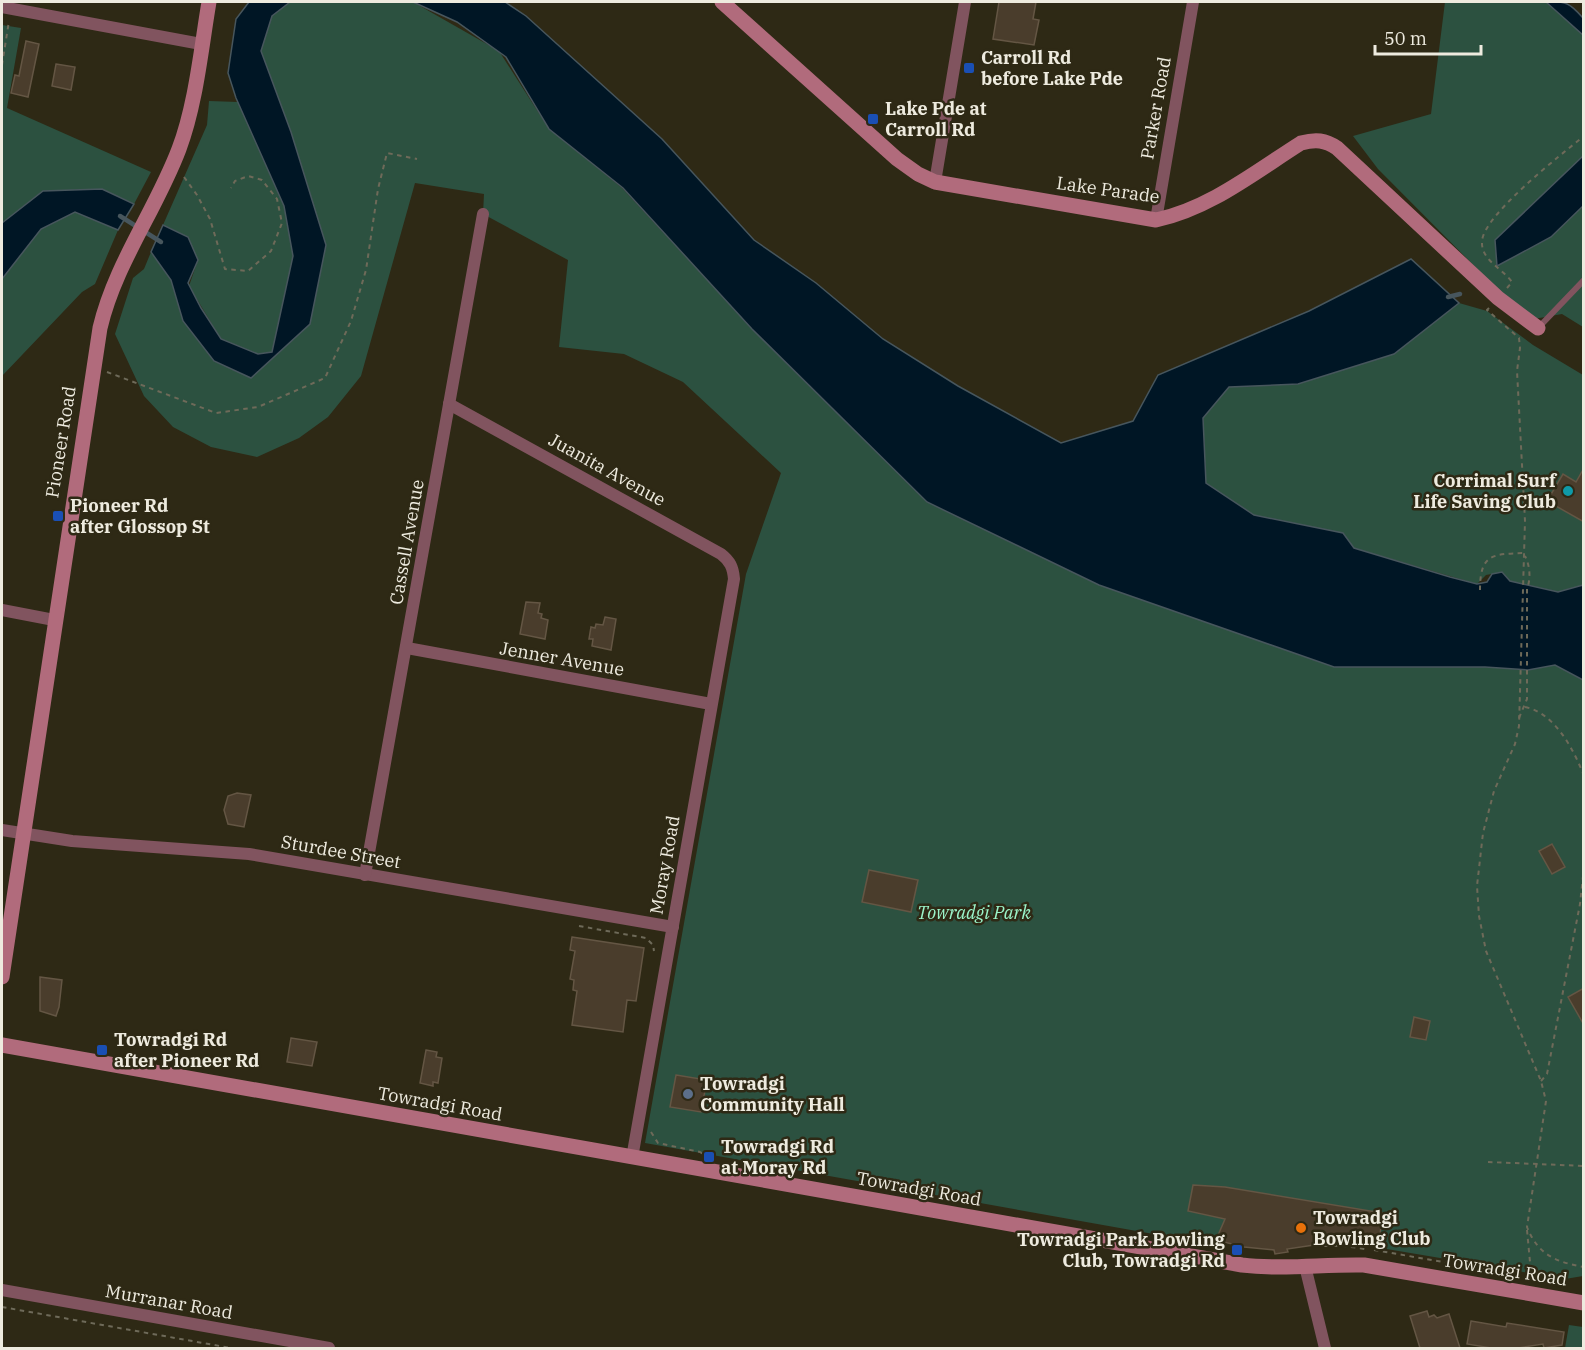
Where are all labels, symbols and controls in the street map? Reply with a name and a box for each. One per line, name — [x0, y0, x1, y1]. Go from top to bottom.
scale bar — [1375, 18, 1482, 56]
text: 50 m — [1384, 27, 1427, 50]
place label: Carroll Rd before Lake Pde — [981, 46, 1123, 90]
street label: Parker Road — [1135, 55, 1176, 161]
marker: Carroll Rd before Lake Pde — [962, 61, 976, 75]
place label: Lake Pde at Carroll Rd — [885, 97, 987, 141]
marker: Lake Pde at Carroll Rd — [866, 112, 880, 126]
street label: Lake Parade — [1055, 171, 1161, 208]
street label: Pioneer Road — [40, 384, 81, 500]
street label: Juanita Avenue — [545, 428, 670, 511]
place label: Corrimal Surf Life Saving Club — [1413, 469, 1558, 513]
street label: Cassell Avenue — [384, 478, 429, 606]
marker: Corrimal Surf Life Saving Club — [1561, 484, 1575, 498]
place label: Pioneer Rd after Glossop St — [70, 494, 210, 538]
marker: Pioneer Rd after Glossop St — [51, 509, 65, 523]
street label: Jenner Avenue — [498, 636, 626, 681]
street label: Moray Road — [644, 814, 685, 916]
street label: Sturdee Street — [279, 830, 403, 873]
park label: Towradgi Park — [917, 901, 1031, 924]
place label: Towradgi Rd after Pioneer Rd — [114, 1028, 259, 1072]
marker: Towradgi Rd after Pioneer Rd — [95, 1043, 109, 1057]
place label: Towradgi Community Hall — [700, 1072, 845, 1116]
street label: Towradgi Road — [376, 1081, 504, 1126]
marker: Towradgi Community Hall — [681, 1087, 695, 1101]
place label: Towradgi Rd at Moray Rd — [721, 1135, 834, 1179]
marker: Towradgi Rd at Moray Rd — [702, 1150, 716, 1164]
street label: Towradgi Road — [855, 1166, 983, 1211]
place label: Towradgi Bowling Club — [1313, 1206, 1431, 1250]
marker: Towradgi Bowling Club — [1294, 1221, 1308, 1235]
place label: Towradgi Park Bowling Club, Towradgi Rd — [1017, 1228, 1226, 1272]
marker: Towradgi Park Bowling Club, Towradgi Rd — [1230, 1243, 1244, 1257]
street label: Towradgi Road — [1441, 1248, 1569, 1291]
street label: Murranar Road — [104, 1279, 235, 1324]

